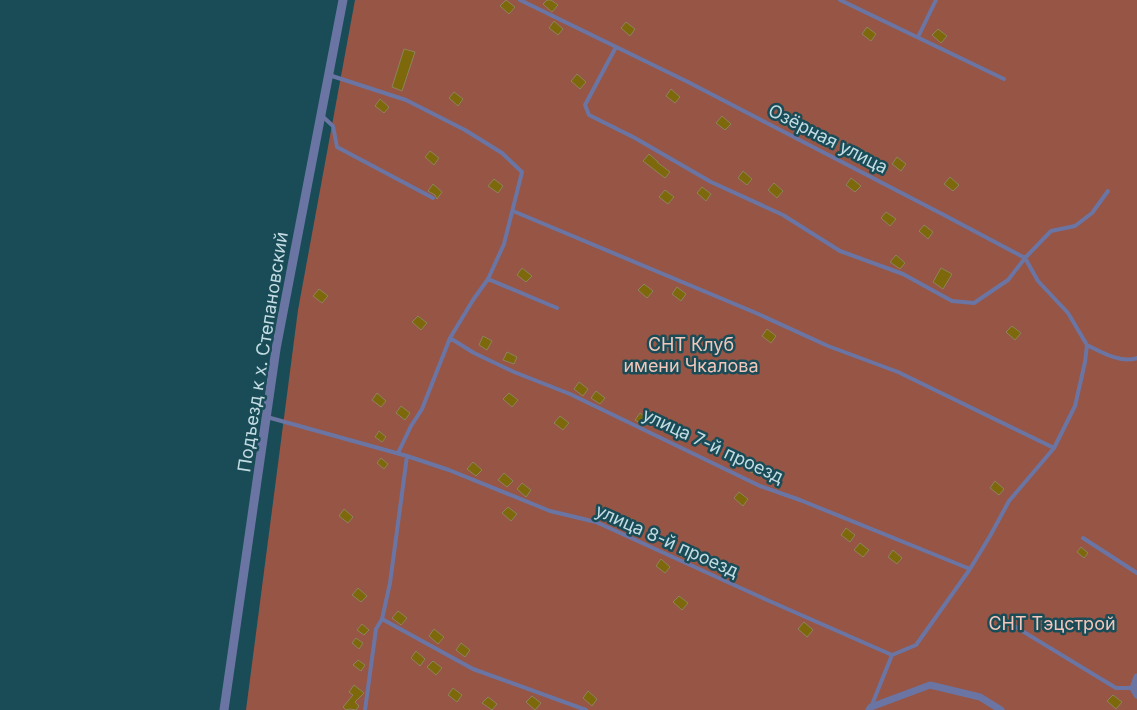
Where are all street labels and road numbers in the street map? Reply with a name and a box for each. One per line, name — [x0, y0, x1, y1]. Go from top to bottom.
street label: Озёрная улица — [765, 99, 891, 178]
street label: Подъезд к х. Степановский — [233, 230, 292, 474]
street label: улица 7-й проезд — [639, 404, 787, 487]
street label: улица 8-й проезд — [592, 500, 742, 582]

